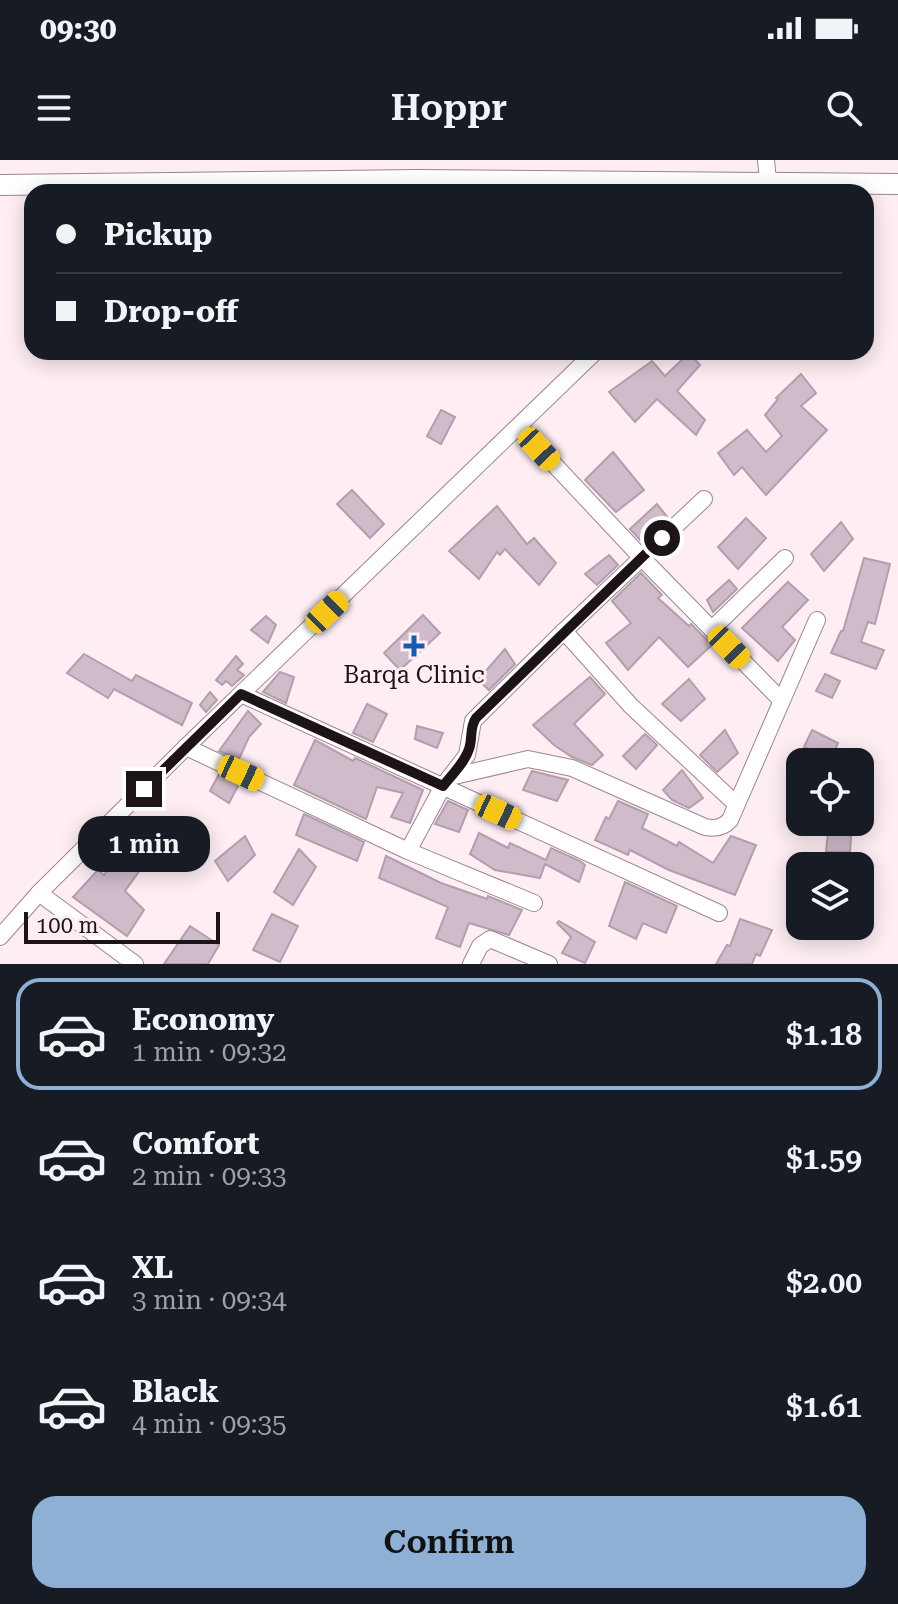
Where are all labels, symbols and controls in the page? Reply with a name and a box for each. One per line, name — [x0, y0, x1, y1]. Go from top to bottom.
text: 09:30 — [40, 11, 117, 46]
icon: menu — [32, 86, 76, 130]
icon: search — [822, 86, 866, 130]
text: Hoppr — [391, 87, 507, 129]
text: Pickup — [104, 217, 212, 252]
text: Drop-off — [104, 294, 238, 329]
car — [514, 423, 564, 475]
route start — [644, 520, 680, 556]
car — [301, 587, 353, 637]
car — [704, 621, 754, 673]
marker: Barqa Clinic — [403, 635, 425, 657]
place label: Barqa Clinic — [343, 661, 485, 689]
map controls — [786, 748, 874, 940]
button: locate — [786, 748, 874, 836]
car — [214, 752, 268, 794]
route end — [126, 771, 162, 807]
car — [471, 791, 525, 833]
callout: 1 min — [78, 817, 210, 873]
text: 1 min — [108, 829, 180, 859]
button: layers — [786, 852, 874, 940]
scale bar — [24, 908, 220, 944]
text: 100 m — [36, 913, 99, 938]
icon: car — [36, 998, 108, 1070]
text: Economy — [132, 1002, 274, 1037]
text: $1.18 — [786, 1017, 862, 1052]
text: 1 min · 09:32 — [132, 1037, 287, 1067]
icon: car — [36, 1122, 108, 1194]
text: Comfort — [132, 1126, 259, 1161]
text: $1.59 — [786, 1141, 862, 1176]
text: 2 min · 09:33 — [132, 1161, 287, 1191]
icon: car — [36, 1246, 108, 1318]
text: XL — [132, 1250, 173, 1285]
text: $2.00 — [786, 1265, 862, 1300]
text: 3 min · 09:34 — [132, 1285, 287, 1315]
icon: car — [36, 1370, 108, 1442]
text: Black — [132, 1374, 219, 1409]
text: $1.61 — [786, 1389, 862, 1424]
text: 4 min · 09:35 — [132, 1409, 287, 1439]
button: Confirm — [32, 1496, 866, 1588]

